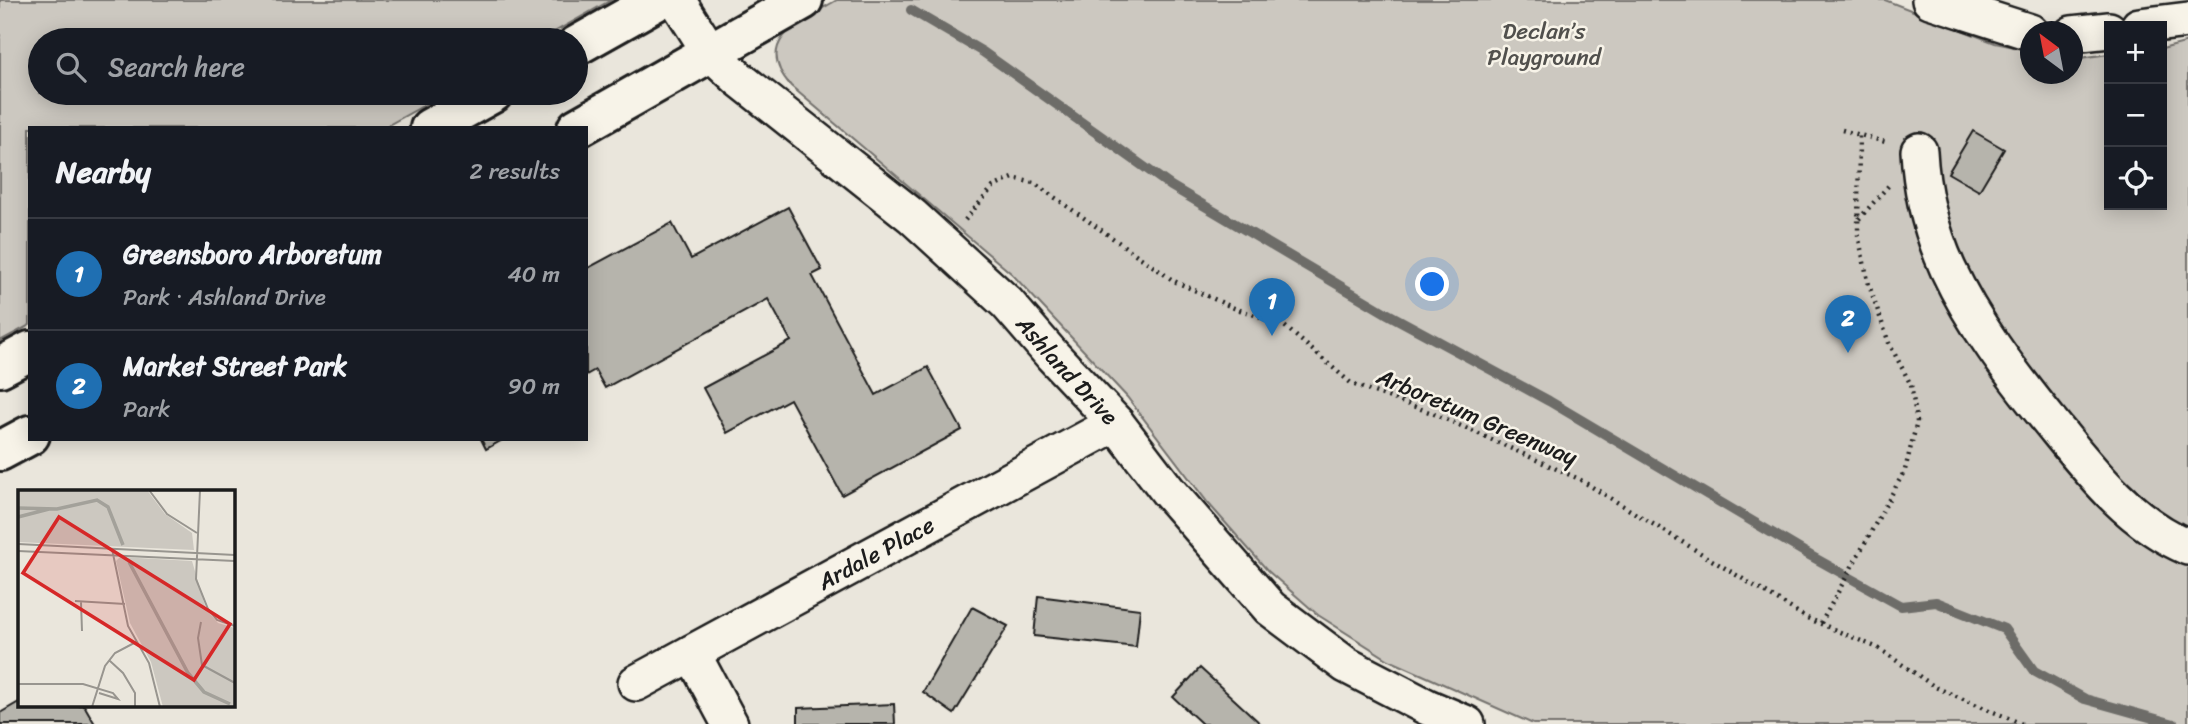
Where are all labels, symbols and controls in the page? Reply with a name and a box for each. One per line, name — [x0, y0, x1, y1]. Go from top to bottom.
park label: Declan’s Playground — [1487, 11, 1603, 78]
north arrow — [2020, 21, 2083, 84]
map controls — [2104, 21, 2167, 210]
button: + — [2104, 21, 2167, 84]
search box — [28, 28, 588, 105]
text: Search here — [108, 44, 245, 90]
icon: search — [52, 48, 90, 86]
button: − — [2104, 84, 2167, 147]
text: Nearby — [56, 145, 151, 199]
button: locate — [2104, 147, 2167, 210]
text: 2 results — [469, 151, 560, 192]
text: Greensboro Arboretum — [123, 231, 382, 277]
text: 1 — [74, 254, 84, 295]
text: 40 m — [507, 254, 560, 295]
your location — [1415, 267, 1449, 301]
text: Park · Ashland Drive — [123, 277, 326, 318]
pin: 1 — [1249, 278, 1295, 336]
pin: 2 — [1825, 295, 1871, 353]
street label: Ashland Drive — [1005, 305, 1129, 435]
text: Market Street Park — [123, 343, 347, 389]
street label: Arboretum Greenway — [1369, 356, 1584, 478]
text: 2 — [72, 366, 86, 407]
text: 90 m — [508, 366, 560, 407]
text: Park — [123, 389, 170, 430]
inset map — [18, 490, 234, 706]
street label: Ardale Place — [809, 504, 942, 602]

